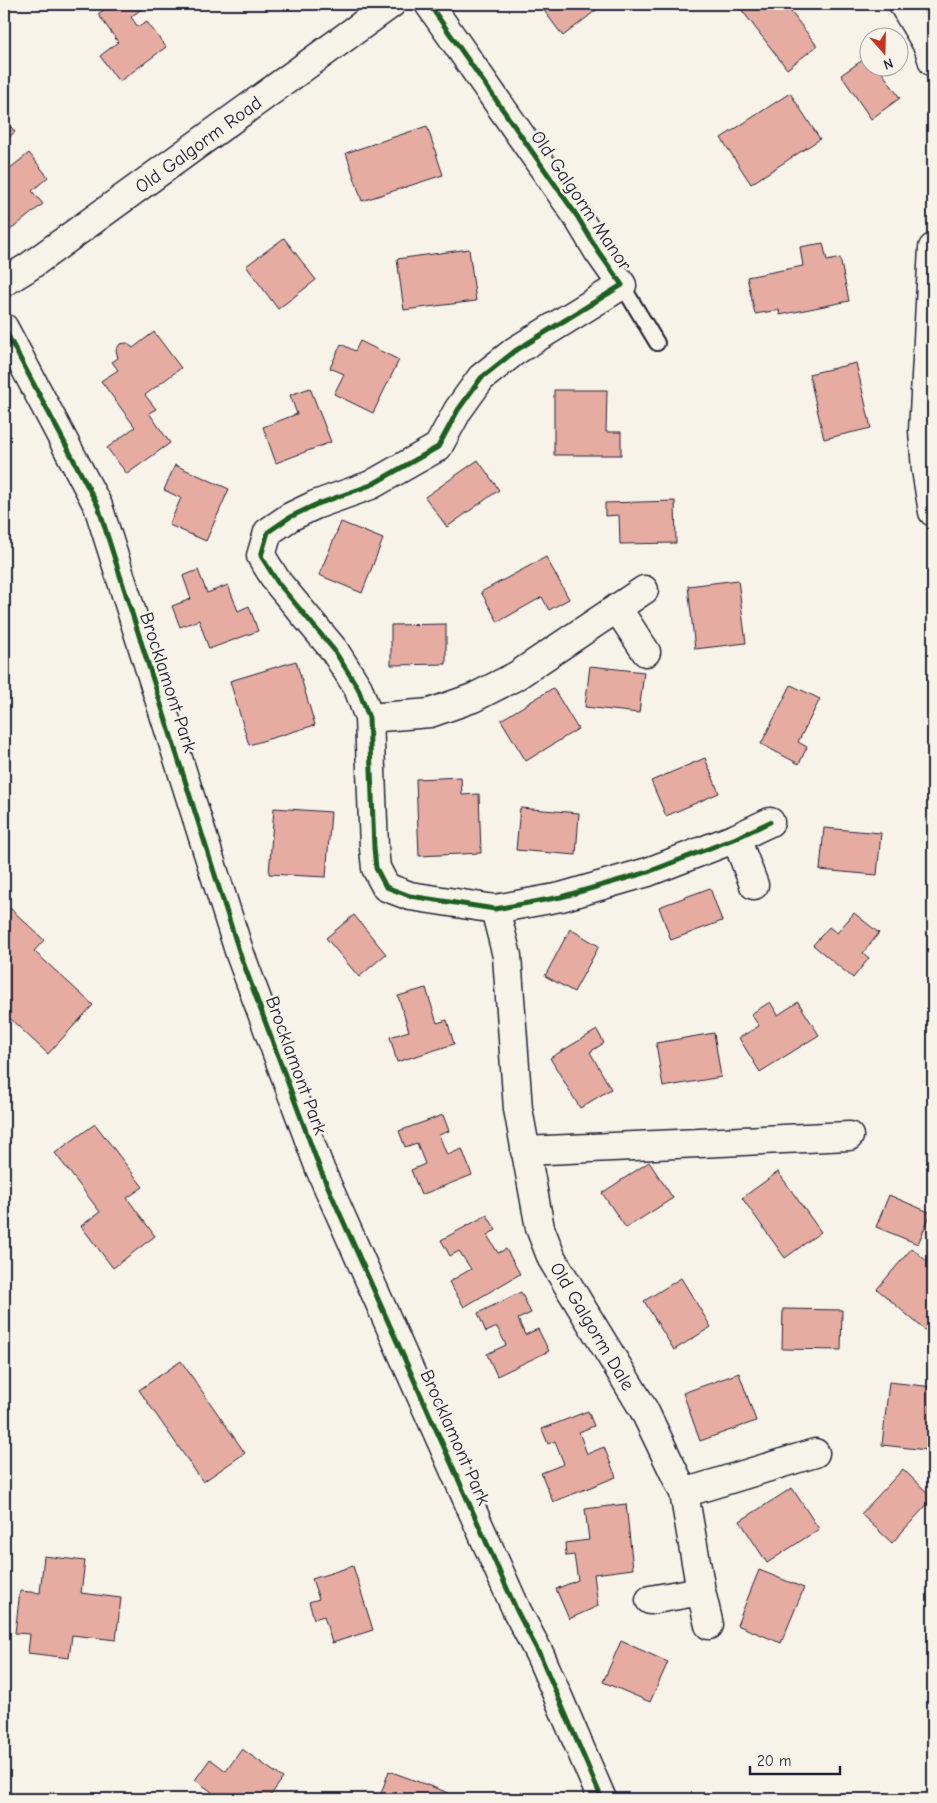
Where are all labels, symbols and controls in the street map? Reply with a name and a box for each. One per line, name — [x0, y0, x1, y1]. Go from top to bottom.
north arrow — [860, 28, 910, 78]
text: N — [881, 54, 895, 73]
street label: Old Galgorm Road — [131, 91, 266, 198]
street label: Old Galgorm Manor — [526, 126, 636, 275]
street label: Brocklamont Park — [135, 610, 201, 756]
street label: Brocklamont Park — [261, 993, 332, 1138]
street label: Old Galgorm Dale — [545, 1258, 639, 1395]
street label: Brocklamont Park — [415, 1366, 495, 1509]
scale bar — [750, 1743, 840, 1775]
text: 20 m — [757, 1752, 791, 1770]

